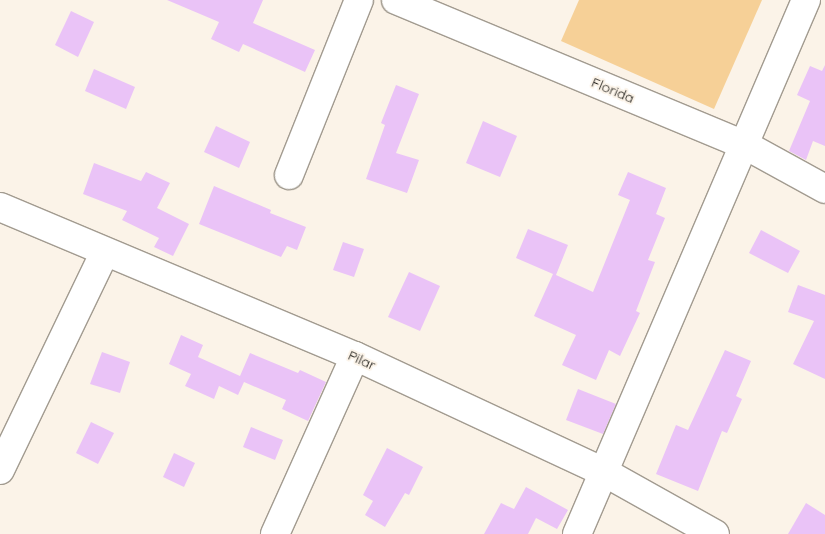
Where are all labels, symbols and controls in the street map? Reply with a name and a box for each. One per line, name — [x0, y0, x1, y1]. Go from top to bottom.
street label: Florida — [589, 74, 637, 106]
street label: Pilar — [346, 347, 378, 373]

